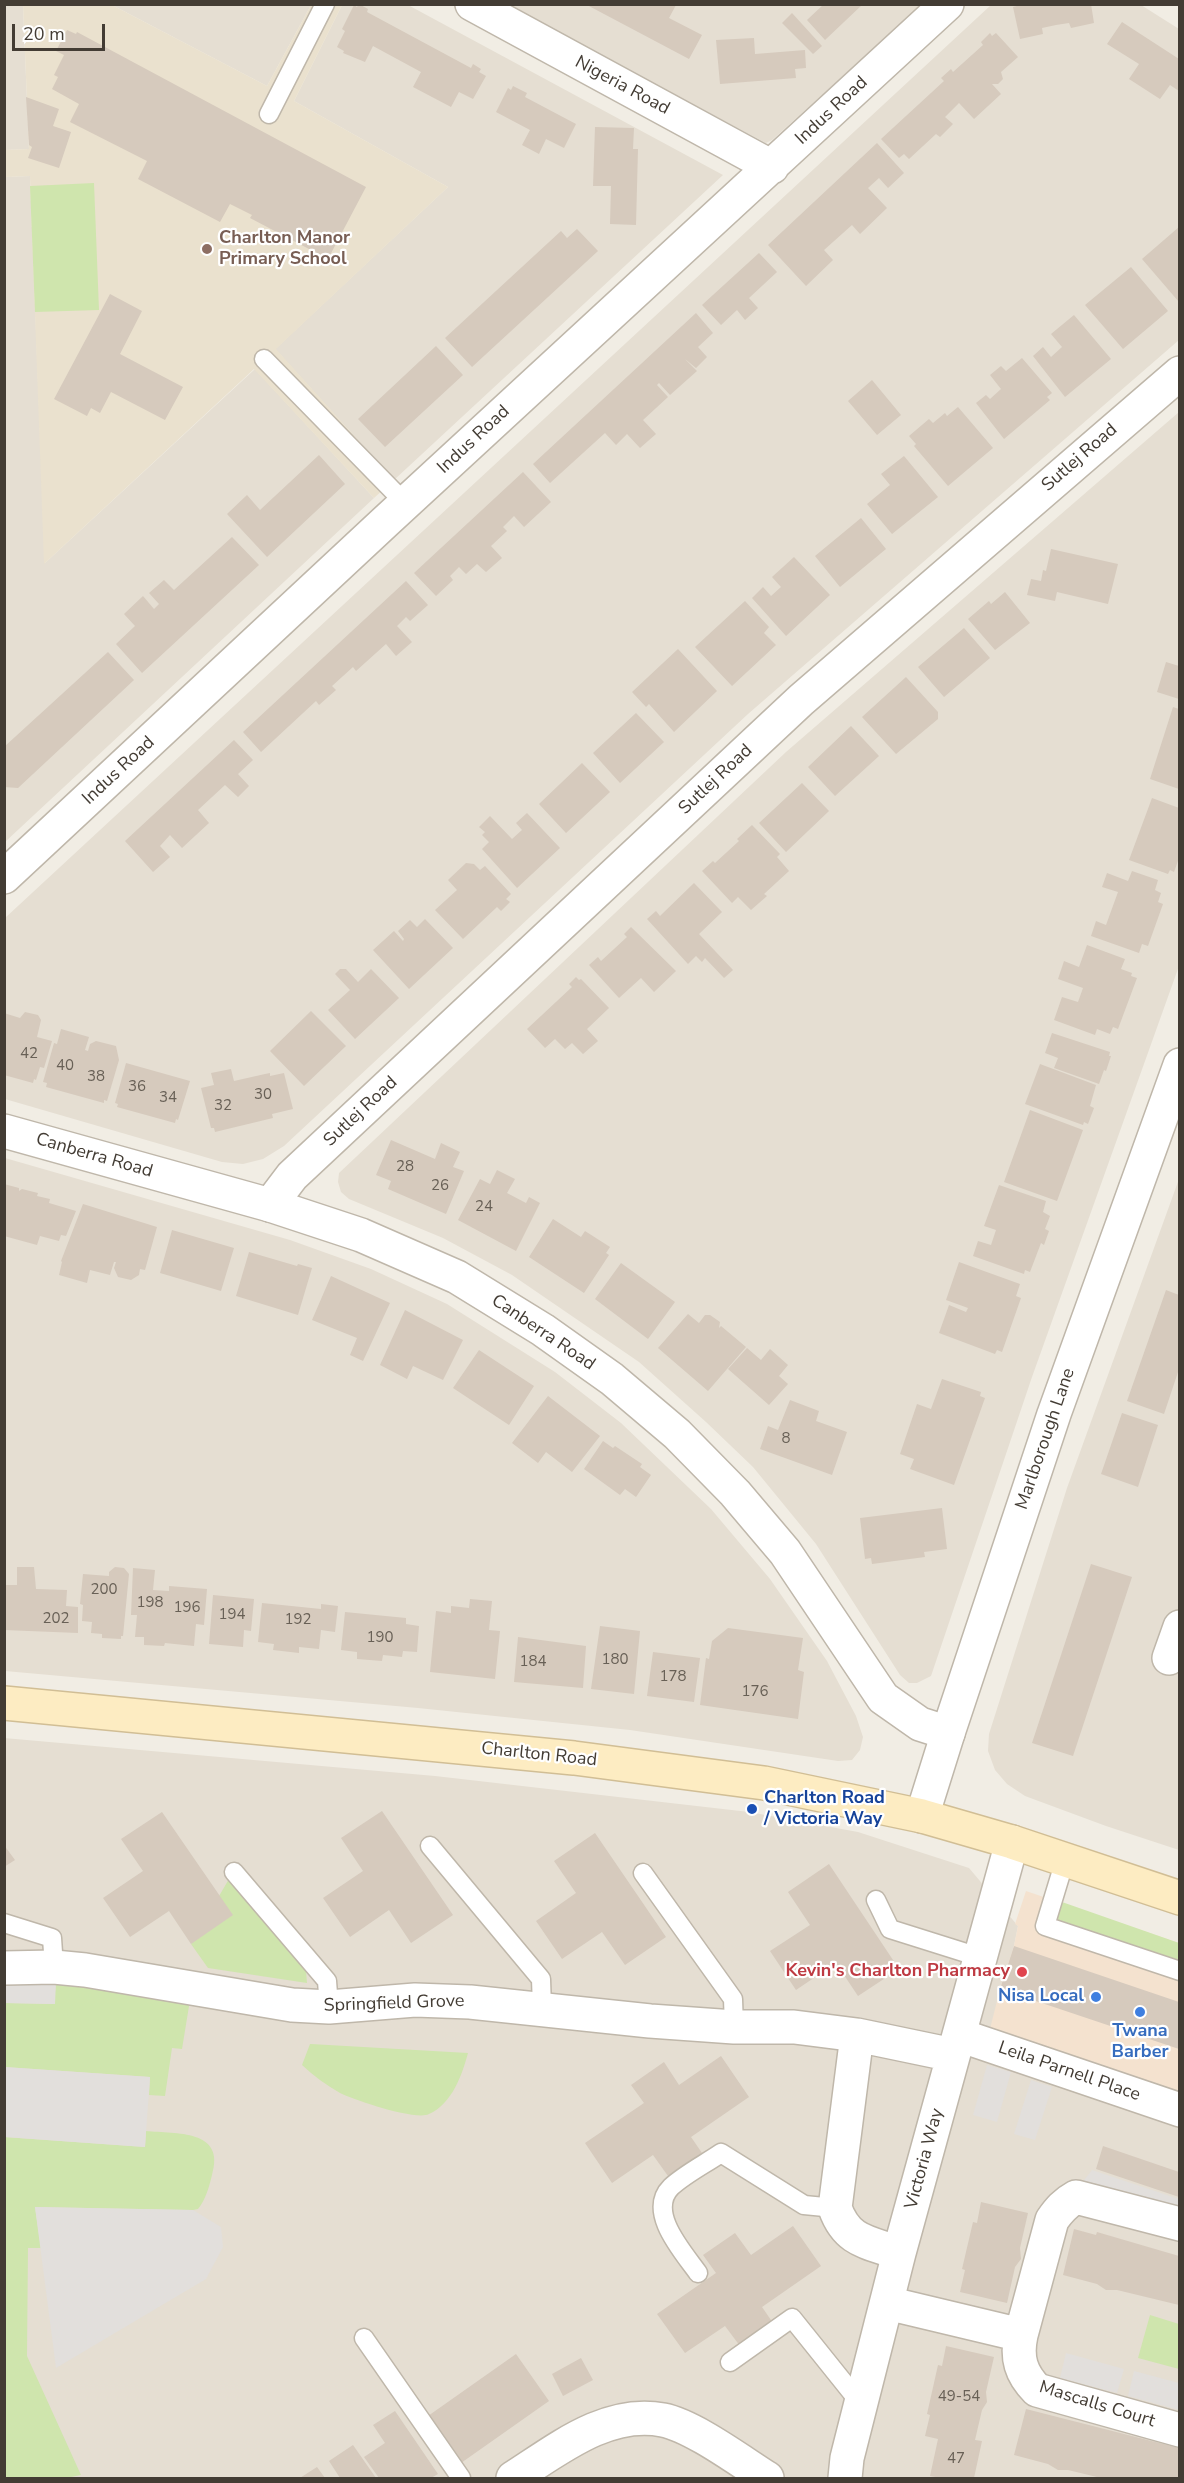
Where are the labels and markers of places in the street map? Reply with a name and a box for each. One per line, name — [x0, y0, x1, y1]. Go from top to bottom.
place label: Charlton Manor Primary School — [219, 228, 350, 270]
marker: Charlton Manor Primary School — [200, 242, 214, 256]
place label: Charlton Road / Victoria Way — [764, 1788, 885, 1830]
marker: Charlton Road / Victoria Way — [745, 1802, 759, 1816]
place label: Kevin's Charlton Pharmacy — [785, 1961, 1010, 1983]
marker: Kevin's Charlton Pharmacy — [1015, 1965, 1029, 1979]
place label: Nisa Local — [998, 1986, 1084, 2008]
marker: Nisa Local — [1089, 1990, 1103, 2004]
marker: Twana Barber — [1133, 2005, 1147, 2019]
place label: Twana Barber — [1112, 2021, 1168, 2064]

